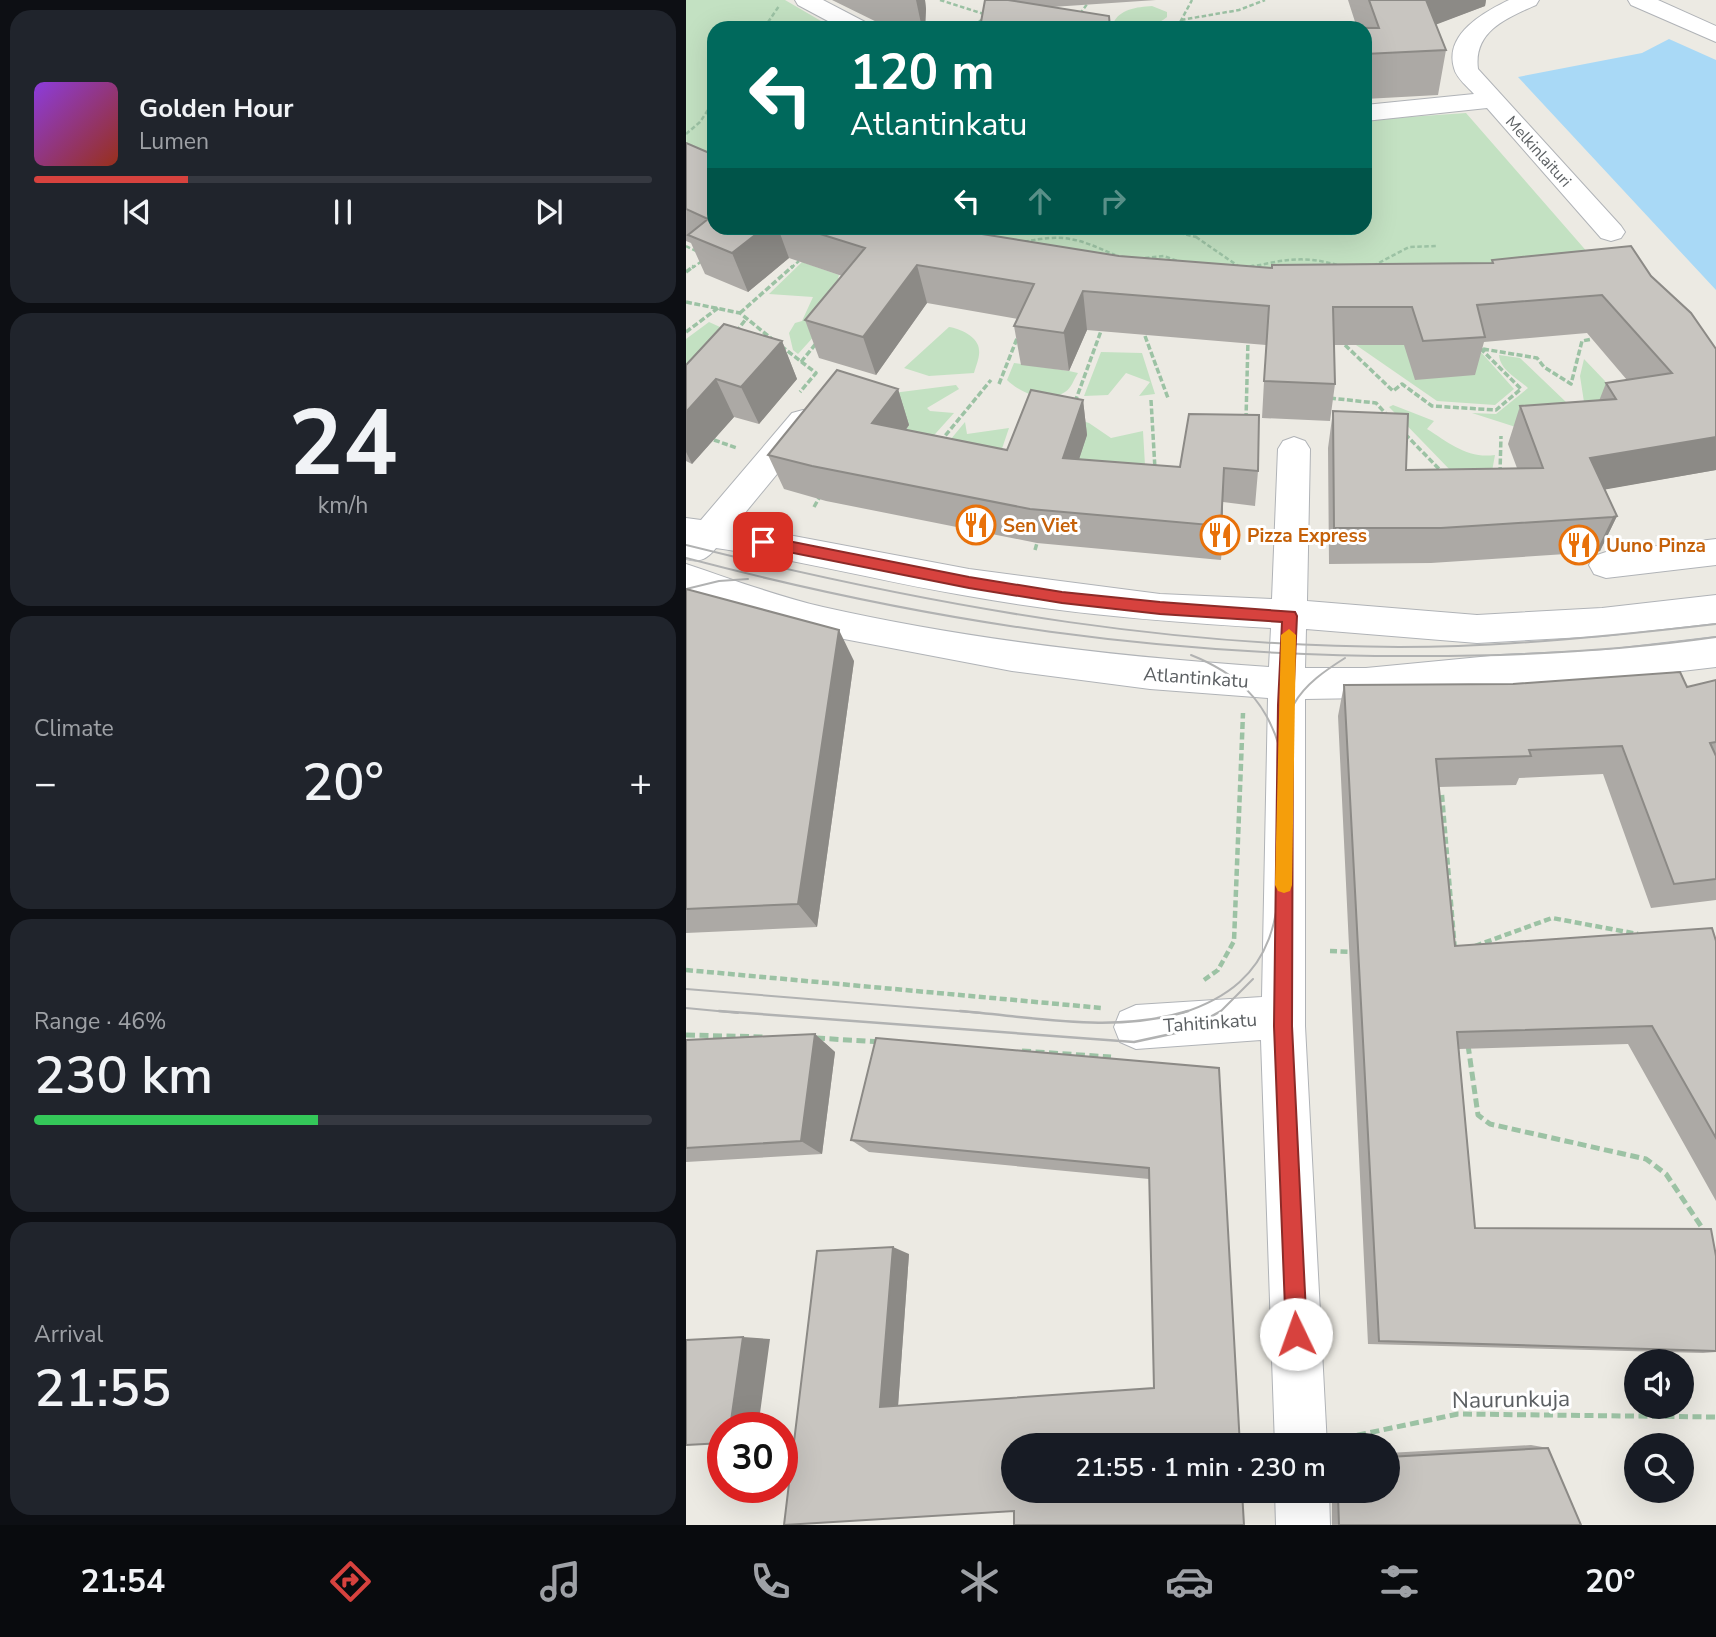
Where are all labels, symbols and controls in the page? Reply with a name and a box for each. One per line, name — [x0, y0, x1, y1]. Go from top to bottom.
text: 120 m — [850, 39, 994, 106]
icon: left — [735, 49, 826, 140]
text: Golden Hour — [139, 91, 294, 126]
text: Atlantinkatu — [850, 103, 1028, 146]
street label: Melkinlaituri — [1500, 111, 1576, 192]
text: Lumen — [139, 126, 209, 157]
icon: left — [948, 182, 986, 220]
icon: ahead — [1021, 182, 1059, 220]
icon: right — [1094, 182, 1132, 220]
icon: previous — [118, 193, 156, 231]
icon: pause — [324, 193, 362, 231]
icon: next — [530, 193, 568, 231]
text: 24 — [288, 382, 398, 506]
text: km/h — [318, 490, 368, 521]
restaurant icon: Sen Viet — [955, 504, 997, 546]
pin — [733, 512, 793, 572]
place label: Sen Viet — [1003, 513, 1078, 539]
restaurant icon: Pizza Express — [1199, 514, 1241, 556]
icon: arrive — [744, 523, 782, 561]
place label: Pizza Express — [1247, 523, 1367, 549]
restaurant icon: Uuno Pinza — [1558, 524, 1600, 566]
place label: Uuno Pinza — [1606, 533, 1706, 559]
street label: Atlantinkatu — [1142, 661, 1249, 695]
text: Climate — [34, 713, 114, 744]
text: 20° — [302, 747, 384, 818]
text: − — [34, 758, 57, 809]
text: + — [629, 758, 652, 809]
text: Range · 46% — [34, 1006, 166, 1037]
street label: Tahitinkatu — [1162, 1007, 1258, 1039]
text: 230 km — [34, 1040, 213, 1111]
position arrow — [1259, 1297, 1333, 1371]
text: Arrival — [34, 1319, 103, 1350]
map controls — [1624, 1349, 1694, 1503]
button: sound — [1624, 1349, 1694, 1419]
text: 21:55 — [34, 1353, 171, 1424]
street label: Naurunkuja — [1452, 1383, 1570, 1416]
speed limit sign: 30 — [707, 1412, 798, 1503]
button: search — [1624, 1433, 1694, 1503]
text: 21:55 · 1 min · 230 m — [1075, 1450, 1326, 1485]
icon: directions — [326, 1557, 375, 1606]
icon: music — [536, 1557, 585, 1606]
icon: phone — [746, 1557, 795, 1606]
icon: climate — [955, 1557, 1004, 1606]
icon: car — [1165, 1557, 1214, 1606]
icon: filters — [1375, 1557, 1424, 1606]
text: 21:54 — [80, 1560, 165, 1603]
text: 20° — [1585, 1560, 1635, 1603]

